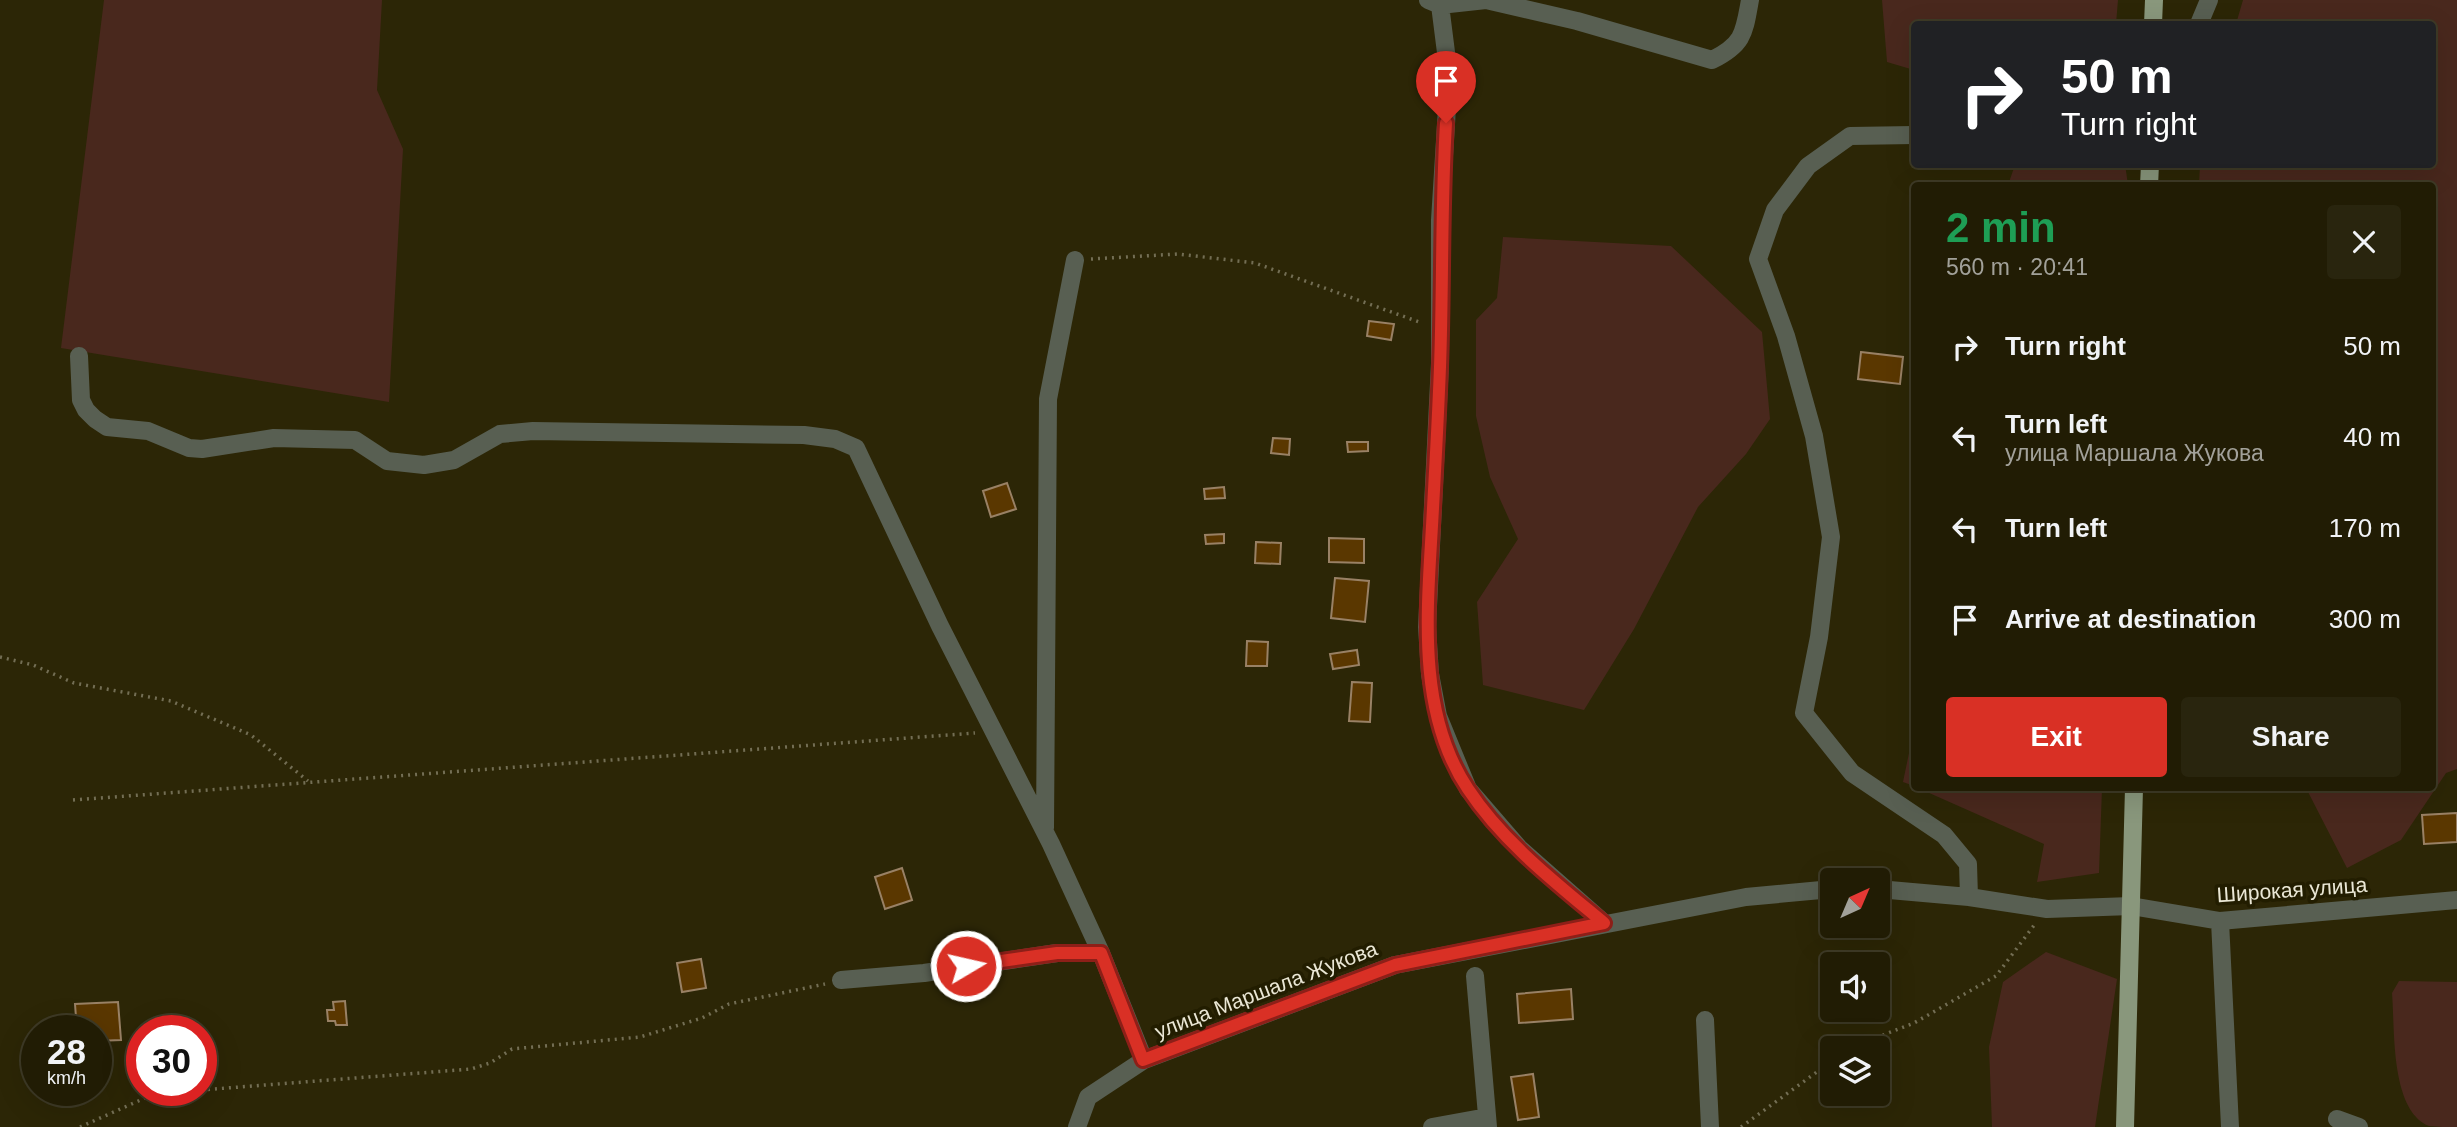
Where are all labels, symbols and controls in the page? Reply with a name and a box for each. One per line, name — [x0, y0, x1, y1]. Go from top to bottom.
icon: right — [1946, 49, 2037, 140]
text: 50 m — [2061, 49, 2173, 103]
pin — [1416, 51, 1476, 123]
icon: arrive — [1427, 62, 1465, 100]
text: Turn right — [2061, 106, 2197, 142]
text: 2 min — [1946, 204, 2056, 251]
button: close — [2327, 205, 2401, 279]
text: 560 m · 20:41 — [1946, 254, 2088, 280]
icon: right — [1946, 328, 1984, 366]
text: Turn right — [2005, 331, 2126, 361]
text: 50 m — [2343, 331, 2401, 361]
text: Turn left — [2005, 409, 2107, 439]
icon: left — [1946, 419, 1984, 457]
text: 40 m — [2343, 422, 2401, 452]
text: улица Маршала Жукова — [2005, 440, 2264, 466]
icon: left — [1946, 510, 1984, 548]
text: Turn left — [2005, 513, 2107, 543]
text: 170 m — [2329, 513, 2401, 543]
icon: arrive — [1946, 601, 1984, 639]
text: Arrive at destination — [2005, 604, 2256, 634]
text: 300 m — [2329, 604, 2401, 634]
button: Exit — [1946, 697, 2167, 777]
button: Share — [2181, 697, 2401, 777]
north arrow — [1820, 868, 1890, 938]
map controls — [1820, 868, 1890, 1106]
street label: Широкая улица — [2216, 873, 2368, 906]
position arrow — [929, 929, 1003, 1003]
street label: улица Маршала Жукова — [1151, 936, 1381, 1043]
button: sound — [1820, 952, 1890, 1022]
speed limit sign: 30 — [126, 1015, 217, 1106]
text: 28 — [47, 1032, 86, 1071]
button: layers — [1820, 1036, 1890, 1106]
text: km/h — [47, 1068, 86, 1088]

